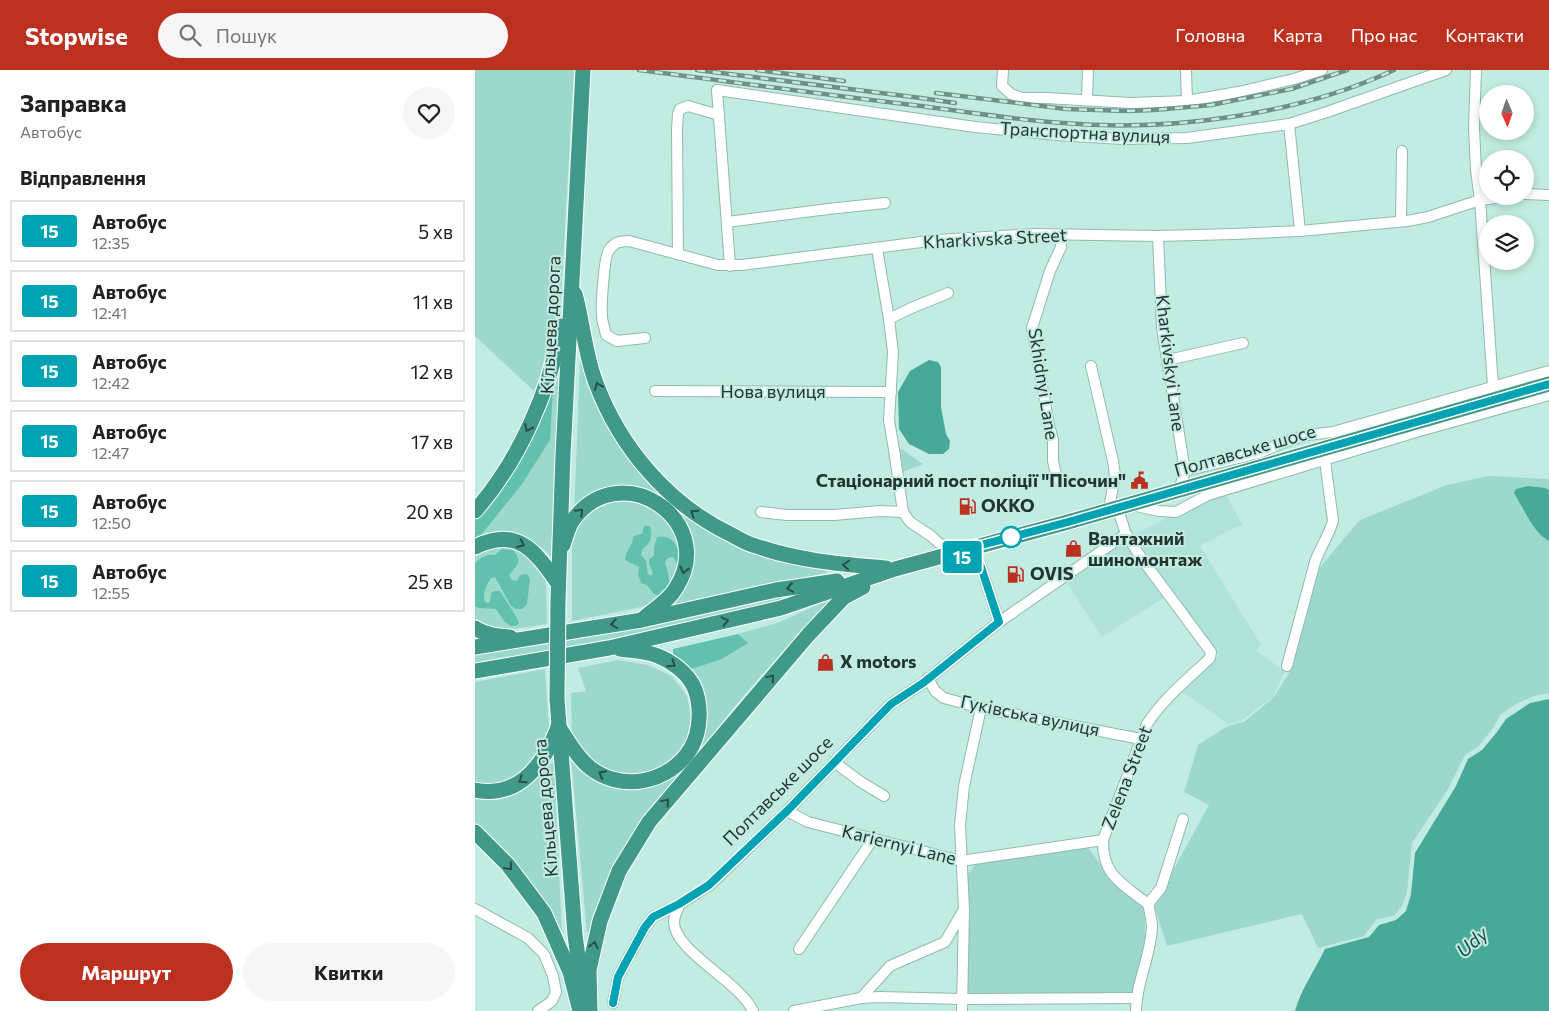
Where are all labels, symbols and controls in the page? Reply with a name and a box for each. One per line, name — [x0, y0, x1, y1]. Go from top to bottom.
search box — [158, 13, 508, 58]
text: Stopwise — [25, 21, 128, 50]
icon: search — [176, 21, 204, 49]
text: Пошук — [216, 24, 277, 47]
text: Головна — [1175, 24, 1245, 46]
text: Карта — [1273, 24, 1323, 46]
text: Про нас — [1351, 24, 1417, 46]
text: Контакти — [1445, 24, 1524, 46]
north arrow — [1479, 85, 1534, 140]
map controls — [1479, 85, 1534, 270]
button: heart — [403, 87, 455, 139]
text: Заправка — [20, 88, 127, 117]
street label: Транспортна вулиця — [999, 117, 1171, 147]
text: Автобус — [20, 122, 82, 141]
button: locate — [1479, 150, 1534, 205]
text: Відправлення — [20, 166, 146, 189]
text: Автобус — [92, 210, 167, 233]
button: layers — [1479, 215, 1534, 270]
text: 15 — [40, 220, 59, 242]
text: 5 хв — [418, 220, 453, 243]
street label: Kharkivska Street — [922, 223, 1068, 253]
text: 12:35 — [92, 233, 130, 252]
street label: Кільцева дорога — [535, 255, 565, 395]
text: Автобус — [92, 280, 167, 303]
text: 15 — [40, 290, 59, 312]
text: 11 хв — [413, 290, 453, 313]
street label: Kharkivskyi Lane — [1152, 293, 1190, 432]
text: 12:41 — [92, 303, 127, 322]
street label: Skhidnyi Lane — [1024, 326, 1064, 441]
text: Автобус — [92, 350, 167, 373]
text: 15 — [40, 360, 59, 382]
text: 12 хв — [411, 360, 453, 383]
text: 12:42 — [92, 373, 130, 392]
street label: Нова вулиця — [720, 380, 826, 402]
one-way arrow — [593, 382, 604, 391]
street label: Полтавське шосе — [1171, 419, 1318, 481]
text: Автобус — [92, 420, 167, 443]
one-way arrow — [524, 422, 534, 431]
text: 15 — [40, 430, 59, 452]
text: 17 хв — [411, 430, 453, 453]
text: 12:47 — [92, 443, 129, 462]
place label: Стаціонарний пост поліції "Пісочин" — [816, 469, 1126, 491]
public building icon: Стаціонарний пост поліції "Пісочин" — [1130, 471, 1150, 491]
text: Автобус — [92, 490, 167, 513]
place label: OKKO — [981, 494, 1035, 516]
fuel station icon: OKKO — [957, 496, 977, 516]
text: 15 — [40, 500, 59, 522]
text: 20 хв — [406, 500, 453, 523]
one-way arrow — [575, 509, 584, 518]
one-way arrow — [691, 510, 700, 519]
text: 12:50 — [92, 513, 131, 532]
unlabelled marker — [1000, 526, 1022, 548]
place label: Вантажний шиномонтаж — [1088, 527, 1203, 570]
one-way arrow — [516, 538, 525, 549]
shop icon: Вантажний шиномонтаж — [1064, 539, 1084, 559]
line badge: 15 — [939, 541, 985, 573]
text: 15 — [953, 546, 971, 568]
one-way arrow — [842, 559, 850, 570]
text: Автобус — [92, 560, 167, 583]
place label: OVIS — [1030, 562, 1074, 584]
fuel station icon: OVIS — [1006, 564, 1026, 584]
one-way arrow — [679, 566, 689, 574]
text: 15 — [40, 570, 59, 592]
text: 25 хв — [408, 570, 453, 593]
text: 12:55 — [92, 583, 130, 602]
one-way arrow — [786, 583, 795, 593]
one-way arrow — [720, 616, 729, 627]
one-way arrow — [610, 619, 618, 629]
place label: Х motors — [840, 650, 916, 672]
shop icon: Х motors — [816, 652, 836, 672]
one-way arrow — [667, 658, 676, 668]
one-way arrow — [766, 674, 775, 683]
street label: Гуківська вулиця — [959, 690, 1102, 740]
street label: Zelena Street — [1096, 722, 1156, 833]
street label: Полтавське шосе — [718, 731, 837, 850]
street label: Кільцева дорога — [528, 738, 562, 878]
one-way arrow — [598, 770, 607, 780]
one-way arrow — [518, 774, 528, 783]
one-way arrow — [661, 798, 670, 807]
street label: Kariernyi Lane — [840, 819, 959, 869]
one-way arrow — [503, 862, 512, 871]
water label: Udy — [1451, 921, 1493, 962]
one-way arrow — [589, 941, 599, 950]
button: Маршрут — [20, 943, 233, 1001]
button: Квитки — [243, 943, 455, 1001]

